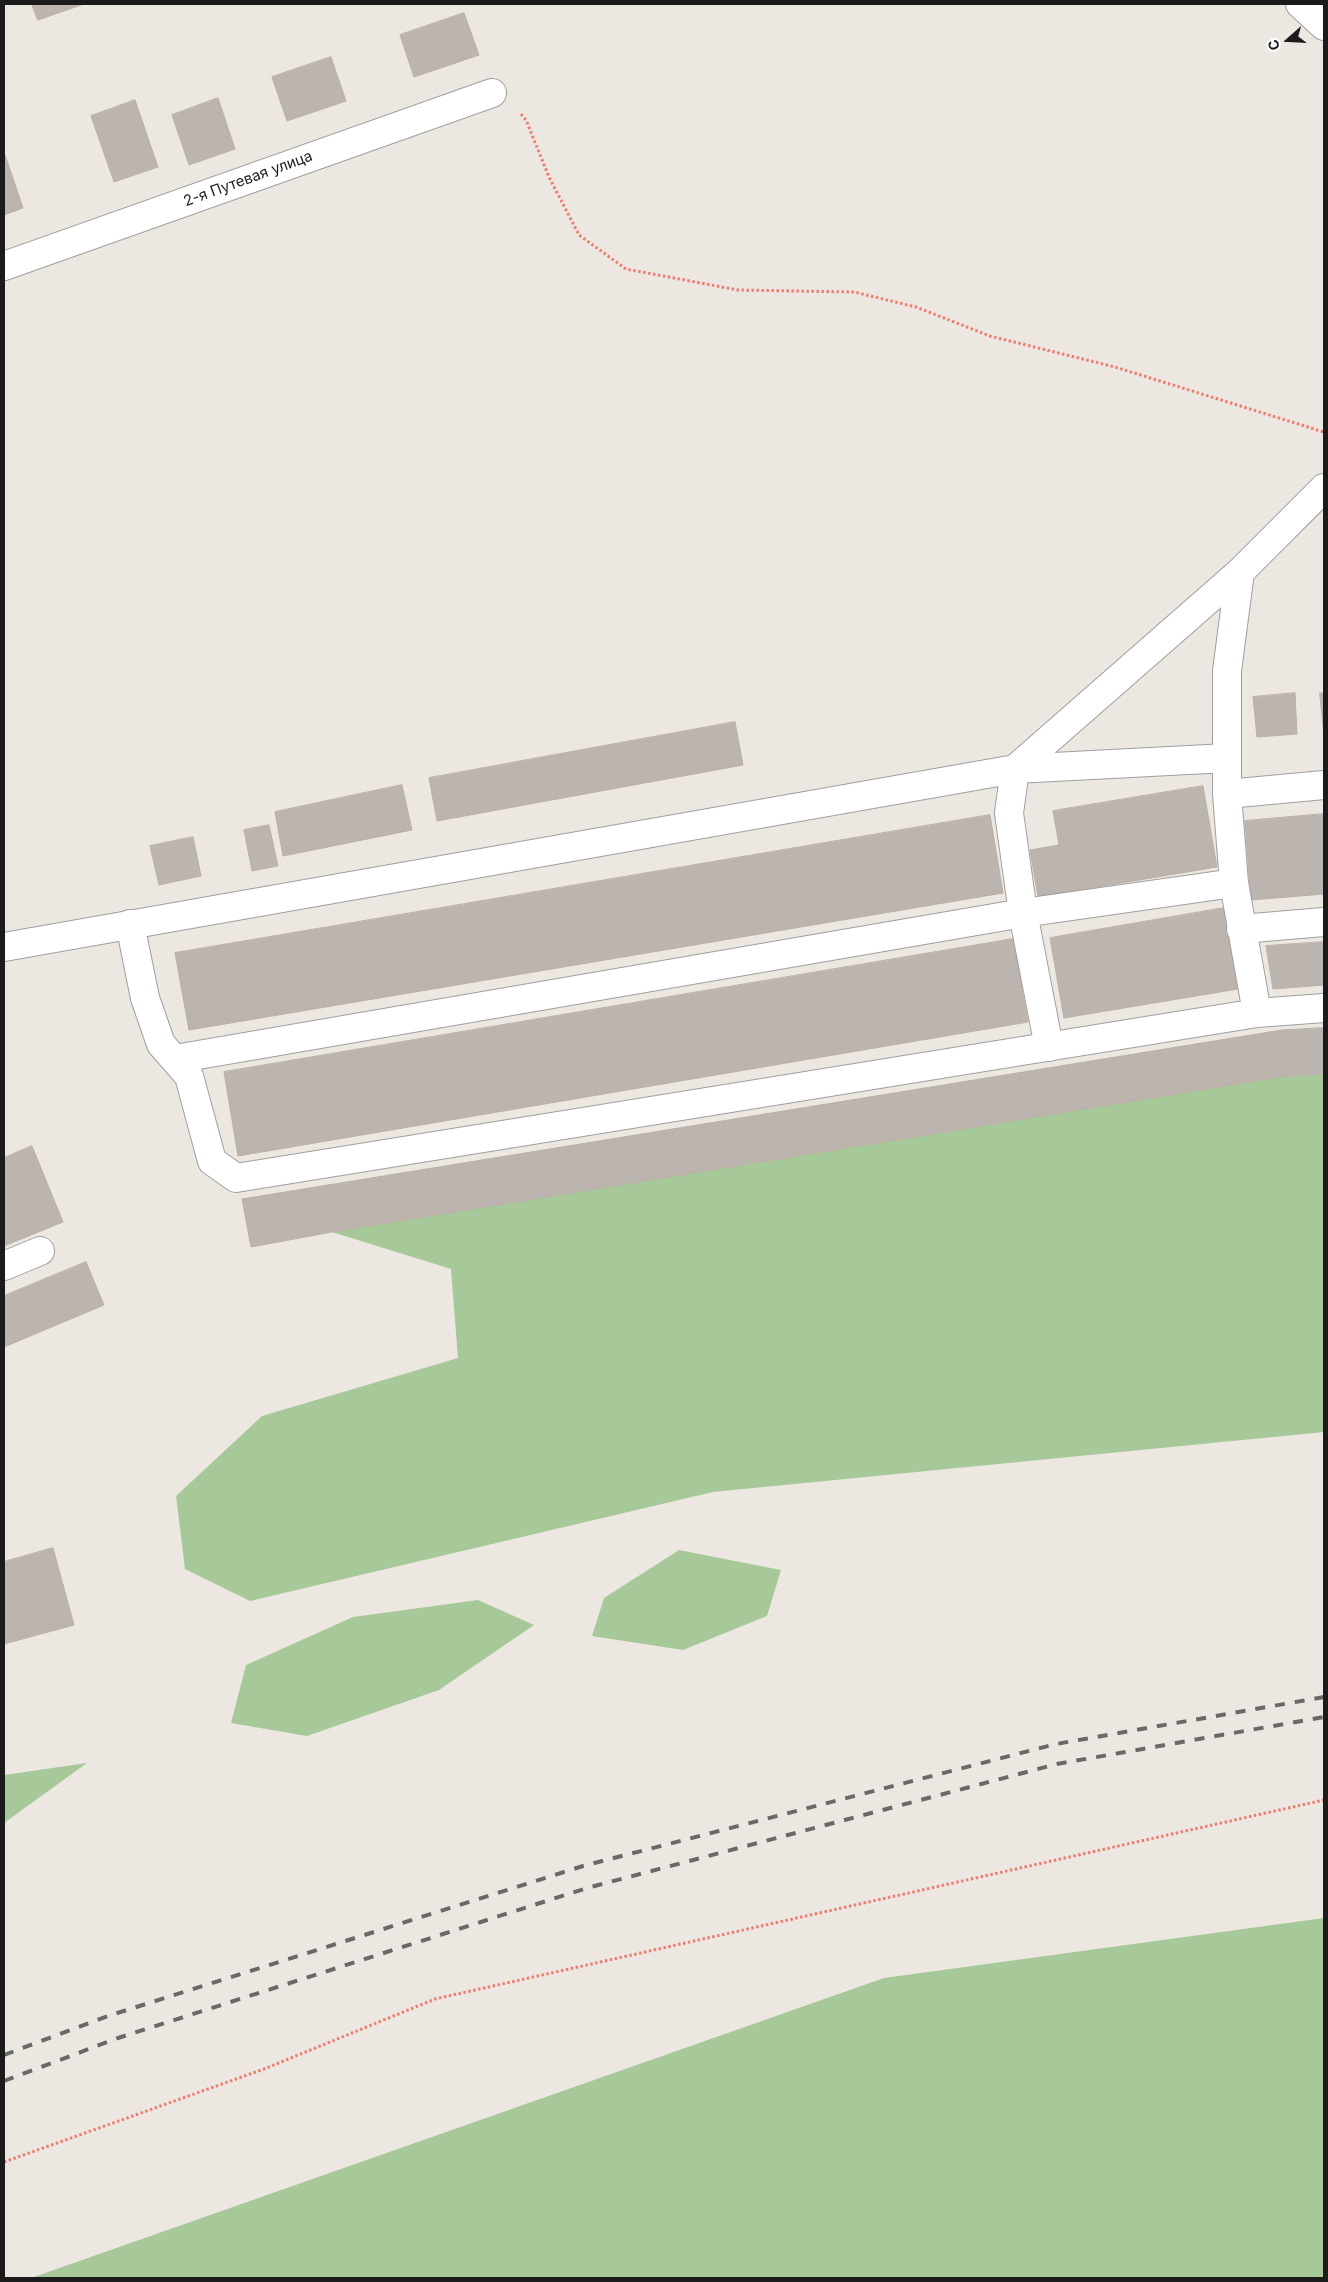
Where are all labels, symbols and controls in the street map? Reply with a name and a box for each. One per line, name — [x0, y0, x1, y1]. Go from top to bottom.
north arrow — [1263, 15, 1313, 65]
text: С — [1264, 37, 1283, 53]
street label: 2-я Путевая улица — [181, 147, 315, 211]

